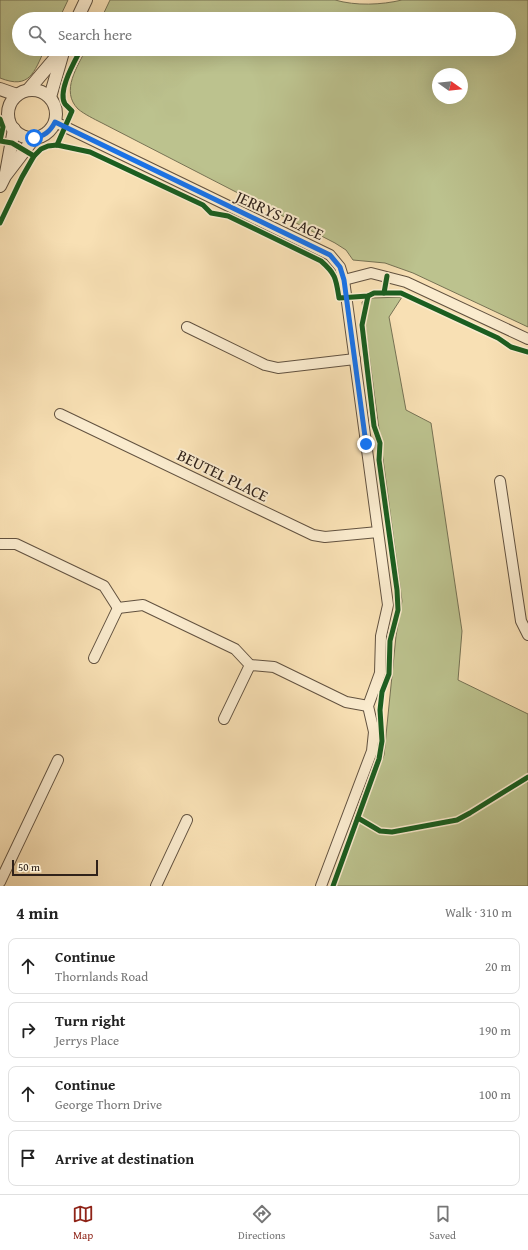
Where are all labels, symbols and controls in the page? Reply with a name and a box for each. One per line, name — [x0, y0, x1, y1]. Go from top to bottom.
search box — [12, 12, 516, 56]
icon: search — [26, 23, 48, 45]
text: Search here — [58, 24, 132, 45]
north arrow — [432, 68, 468, 104]
route start — [25, 129, 43, 147]
street label: JERRYS PLACE — [230, 183, 328, 246]
route end — [357, 435, 375, 453]
street label: BEUTEL PLACE — [173, 443, 273, 507]
scale bar — [12, 858, 98, 877]
text: 50 m — [18, 859, 40, 875]
text: 4 min — [16, 900, 58, 925]
text: Walk · 310 m — [445, 903, 512, 922]
text: Continue — [55, 946, 116, 967]
icon: ahead — [17, 955, 39, 977]
text: 20 m — [485, 957, 511, 976]
text: Thornlands Road — [55, 967, 148, 986]
text: Turn right — [55, 1010, 126, 1031]
icon: right — [17, 1019, 39, 1041]
text: 190 m — [479, 1021, 511, 1040]
text: Jerrys Place — [55, 1031, 119, 1050]
text: Continue — [55, 1074, 116, 1095]
icon: ahead — [17, 1083, 39, 1105]
text: 100 m — [479, 1085, 511, 1104]
text: George Thorn Drive — [55, 1095, 162, 1114]
icon: arrive — [17, 1147, 39, 1169]
text: Arrive at destination — [55, 1148, 194, 1169]
tab: Map — [72, 1203, 94, 1243]
tab: Directions — [238, 1203, 285, 1243]
tab: Saved — [429, 1203, 456, 1243]

